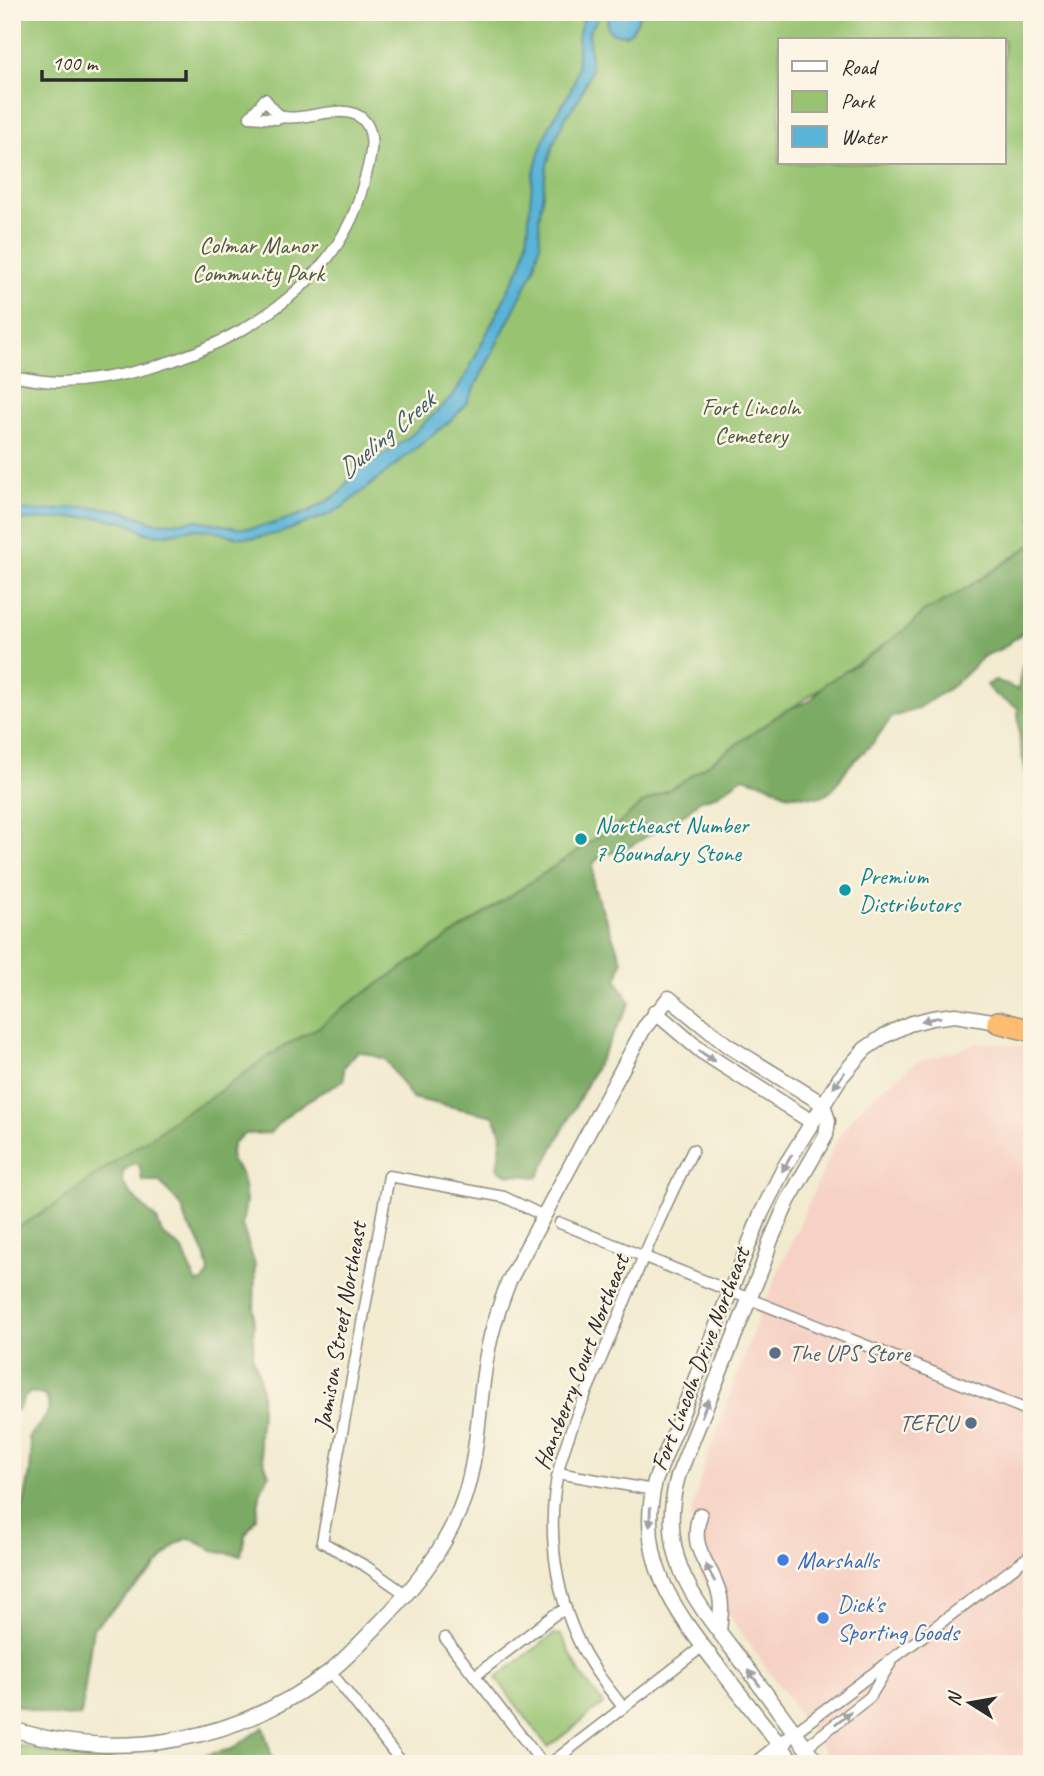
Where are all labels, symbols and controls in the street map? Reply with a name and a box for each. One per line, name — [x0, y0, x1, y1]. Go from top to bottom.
scale bar — [42, 38, 186, 82]
legend — [778, 38, 1006, 164]
text: 100 m — [52, 50, 99, 76]
text: Road — [841, 54, 880, 80]
text: Park — [841, 88, 876, 114]
text: Water — [841, 124, 888, 150]
park label: Colmar Manor Community Park — [192, 230, 326, 288]
water label: Dueling Creek — [330, 382, 445, 485]
park label: Fort Lincoln Cemetery — [702, 392, 802, 450]
place label: Northeast Number 7 Boundary Stone — [595, 810, 751, 868]
marker: Northeast Number 7 Boundary Stone — [573, 831, 589, 847]
place label: Premium Distributors — [859, 861, 962, 919]
marker: Premium Distributors — [837, 882, 853, 898]
one-way arrow — [920, 1013, 942, 1024]
one-way arrow — [698, 1049, 716, 1063]
one-way arrow — [832, 1071, 846, 1089]
one-way arrow — [781, 1153, 793, 1172]
street label: Jamison Street Northeast — [307, 1218, 373, 1433]
street label: Fort Lincoln Drive Northeast — [644, 1241, 757, 1475]
street label: Hansberry Court Northeast — [526, 1249, 637, 1474]
place label: The UPS Store — [789, 1338, 912, 1368]
marker: The UPS Store — [767, 1345, 783, 1361]
one-way arrow — [699, 1398, 711, 1418]
place label: TEFCU — [899, 1408, 961, 1438]
marker: TEFCU — [963, 1415, 979, 1431]
one-way arrow — [644, 1506, 656, 1528]
place label: Marshalls — [797, 1545, 880, 1575]
marker: Marshalls — [775, 1552, 791, 1568]
one-way arrow — [704, 1563, 716, 1583]
place label: Dick's Sporting Goods — [837, 1589, 961, 1647]
marker: Dick's Sporting Goods — [815, 1610, 831, 1626]
north arrow — [936, 1668, 1006, 1738]
one-way arrow — [748, 1669, 762, 1687]
text: N — [941, 1689, 968, 1708]
one-way arrow — [834, 1711, 852, 1726]

